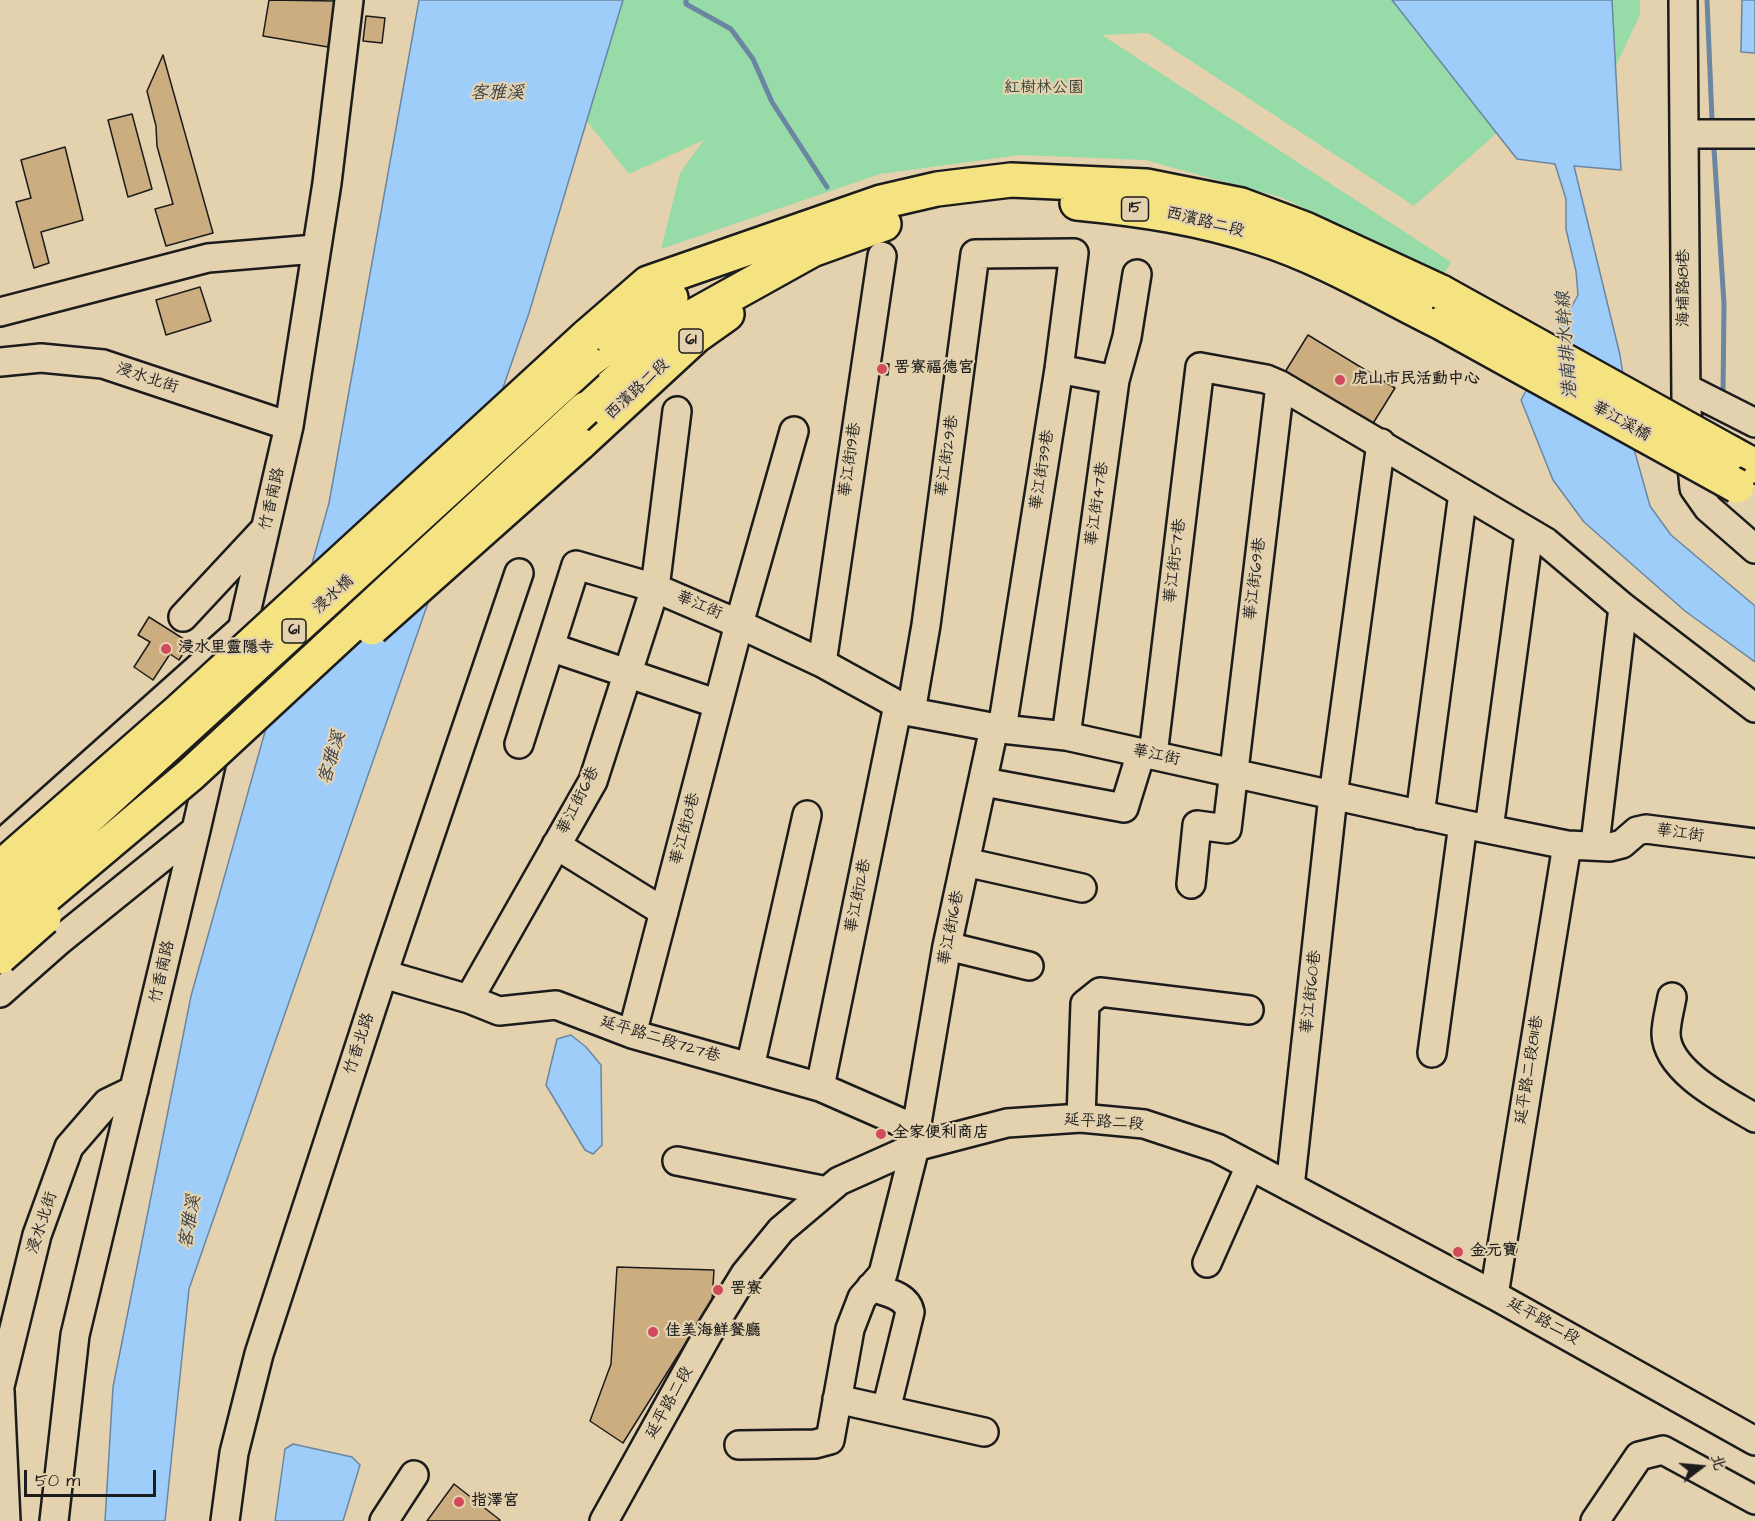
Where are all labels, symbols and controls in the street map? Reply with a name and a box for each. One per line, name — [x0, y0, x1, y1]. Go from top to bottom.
park label: 紅樹林公園 — [1004, 79, 1084, 99]
water label: 客雅溪 — [470, 83, 524, 105]
road number: 15 — [1122, 197, 1148, 221]
street label: 西濱路二段 — [1164, 204, 1246, 242]
street label: 海埔路181巷 — [1675, 249, 1695, 327]
water label: 港南排水幹線 — [1553, 290, 1583, 400]
road number: 61 — [679, 329, 703, 353]
street label: 西濱路二段 — [602, 356, 674, 424]
place label: 罟寮福德宮 — [894, 359, 974, 379]
street label: 浸水北街 — [114, 360, 180, 398]
marker: 罟寮福德宮 — [875, 362, 889, 376]
place label: 虎山市民活動中心 — [1352, 370, 1480, 390]
marker: 虎山市民活動中心 — [1333, 373, 1347, 387]
street label: 華江溪橋 — [1588, 398, 1654, 446]
street label: 華江街29巷 — [933, 414, 963, 498]
street label: 華江街19巷 — [836, 421, 866, 499]
street label: 華江街39巷 — [1027, 428, 1059, 512]
street label: 華江街47巷 — [1083, 461, 1113, 547]
street label: 竹香南路 — [256, 466, 290, 532]
street label: 華江街57巷 — [1161, 518, 1191, 604]
street label: 華江街69巷 — [1241, 537, 1271, 621]
street label: 浸水橋 — [310, 572, 358, 618]
street label: 華江街 — [673, 588, 725, 624]
road number: 61 — [282, 619, 306, 643]
place label: 浸水里靈隱寺 — [178, 639, 274, 659]
marker: 浸水里靈隱寺 — [159, 642, 173, 656]
water label: 客雅溪 — [315, 729, 351, 787]
street label: 華江街 — [1131, 742, 1181, 770]
street label: 華江街6巷 — [554, 764, 604, 838]
street label: 華江街8巷 — [667, 791, 705, 867]
street label: 華江街 — [1655, 821, 1705, 847]
street label: 華江街12巷 — [842, 857, 876, 935]
street label: 華江街16巷 — [935, 889, 969, 967]
street label: 竹香南路 — [146, 939, 180, 1005]
street label: 華江街60巷 — [1298, 949, 1326, 1035]
street label: 竹香北路 — [341, 1011, 379, 1077]
street label: 延平路二段727巷 — [597, 1013, 723, 1067]
street label: 延平路二段811巷 — [1512, 1014, 1548, 1126]
street label: 延平路二段 — [1063, 1111, 1145, 1135]
place label: 全家便利商店 — [893, 1124, 989, 1144]
marker: 全家便利商店 — [874, 1127, 888, 1141]
street label: 浸水北街 — [24, 1190, 62, 1256]
water label: 客雅溪 — [176, 1194, 206, 1250]
place label: 金元寶 — [1470, 1242, 1518, 1262]
marker: 金元寶 — [1451, 1245, 1465, 1259]
place label: 罟寮 — [730, 1280, 762, 1300]
marker: 罟寮 — [711, 1283, 725, 1297]
street label: 延平路二段 — [1503, 1294, 1583, 1350]
place label: 佳美海鮮餐廳 — [665, 1322, 761, 1342]
marker: 佳美海鮮餐廳 — [646, 1325, 660, 1339]
street label: 延平路二段 — [642, 1363, 698, 1443]
north arrow — [1671, 1437, 1731, 1497]
text: 北 — [1706, 1451, 1731, 1473]
scale bar — [27, 1458, 159, 1496]
text: 50 m — [35, 1468, 80, 1493]
place label: 指澤宮 — [471, 1492, 519, 1512]
marker: 指澤宮 — [452, 1495, 466, 1509]

